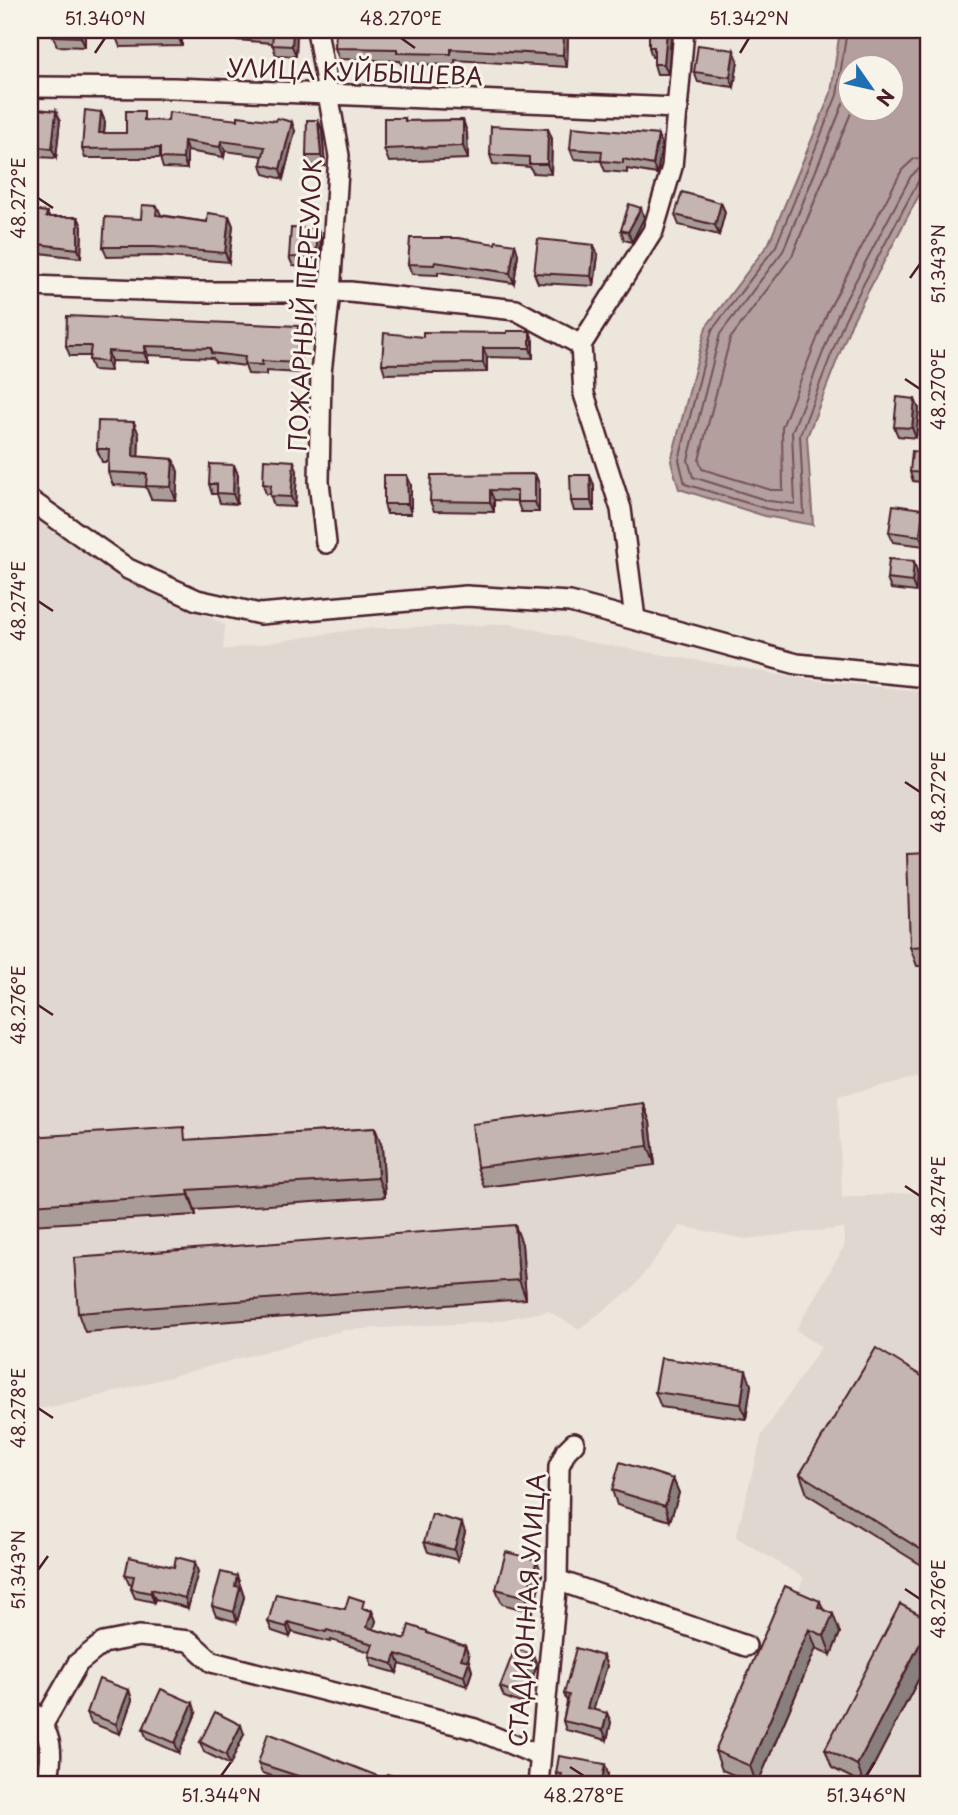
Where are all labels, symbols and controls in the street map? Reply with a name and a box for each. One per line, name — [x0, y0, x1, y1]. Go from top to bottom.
text: 51.340°N — [64, 4, 146, 31]
text: 48.270°E — [360, 4, 442, 31]
text: 51.342°N — [709, 4, 789, 31]
street label: УЛИЦА КУЙБЫШЕВА — [226, 49, 484, 93]
north arrow — [836, 52, 906, 122]
text: N — [870, 84, 902, 112]
text: 48.272°E — [4, 157, 31, 239]
street label: ПОЖАРНЫЙ ПЕРЕУЛОК — [278, 158, 330, 452]
text: 51.343°N — [924, 224, 951, 304]
text: 48.270°E — [924, 348, 951, 430]
text: 48.274°E — [4, 561, 31, 641]
text: 48.272°E — [924, 751, 951, 833]
text: 48.276°E — [4, 965, 31, 1045]
text: 48.274°E — [924, 1156, 951, 1236]
text: 48.278°E — [4, 1368, 31, 1448]
street label: СТАДИОННАЯ УЛИЦА — [498, 1472, 554, 1748]
text: 51.343°N — [4, 1530, 31, 1610]
text: 48.276°E — [924, 1559, 951, 1639]
text: 51.344°N — [181, 1781, 261, 1808]
text: 48.278°E — [544, 1781, 624, 1808]
text: 51.346°N — [826, 1781, 906, 1808]

